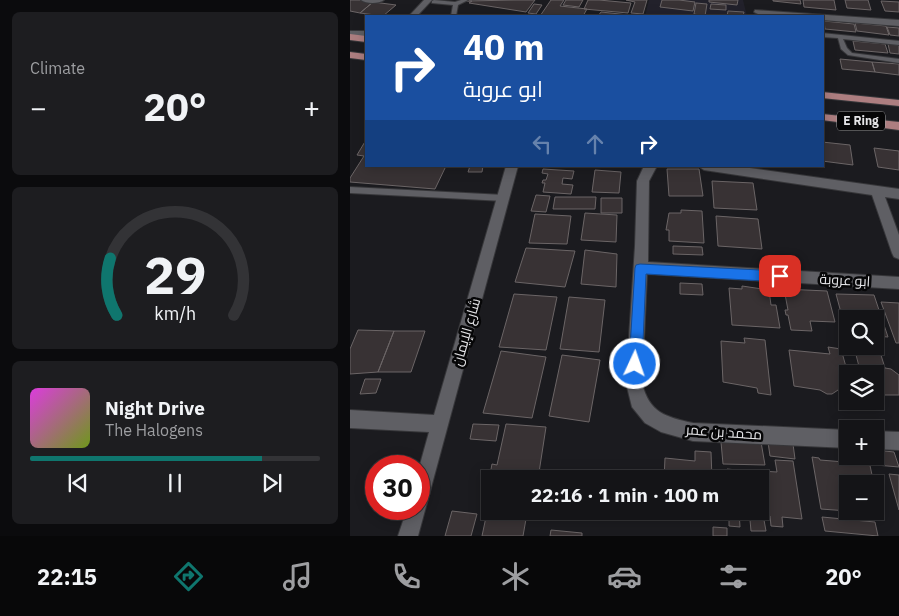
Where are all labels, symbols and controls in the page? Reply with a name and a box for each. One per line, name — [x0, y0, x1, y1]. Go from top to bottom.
text: 40 m — [463, 24, 545, 70]
icon: right — [380, 35, 445, 100]
text: Climate — [30, 58, 85, 78]
text: ابو عروبة — [463, 74, 543, 103]
text: 20° — [143, 82, 207, 131]
text: − — [30, 89, 47, 126]
text: + — [303, 89, 320, 126]
road number: E Ring — [837, 112, 885, 130]
icon: left — [528, 130, 556, 158]
icon: ahead — [581, 130, 609, 158]
icon: right — [634, 130, 662, 158]
text: 29 — [144, 241, 206, 308]
pin — [759, 255, 801, 297]
icon: arrive — [766, 262, 794, 290]
street label: ابو عروبة — [819, 270, 871, 290]
street label: شارع الإيمان — [448, 296, 484, 368]
text: km/h — [154, 302, 196, 325]
map controls — [839, 310, 884, 520]
button: search — [839, 310, 884, 355]
position arrow — [608, 337, 660, 389]
button: layers — [839, 365, 884, 410]
text: Night Drive — [105, 396, 205, 420]
text: The Halogens — [105, 420, 203, 440]
street label: محمد بن عمر — [684, 420, 763, 444]
button: + — [839, 420, 884, 465]
speed limit sign: 30 — [365, 455, 430, 520]
icon: previous — [64, 469, 92, 497]
icon: pause — [161, 469, 189, 497]
icon: next — [258, 469, 286, 497]
button: − — [839, 475, 884, 520]
text: 22:16 · 1 min · 100 m — [531, 483, 719, 507]
icon: directions — [171, 559, 206, 594]
icon: music — [280, 559, 315, 594]
icon: phone — [389, 559, 424, 594]
icon: climate — [498, 559, 533, 594]
icon: car — [607, 559, 642, 594]
icon: filters — [716, 559, 751, 594]
text: 22:15 — [37, 562, 97, 591]
text: 20° — [825, 562, 862, 591]

